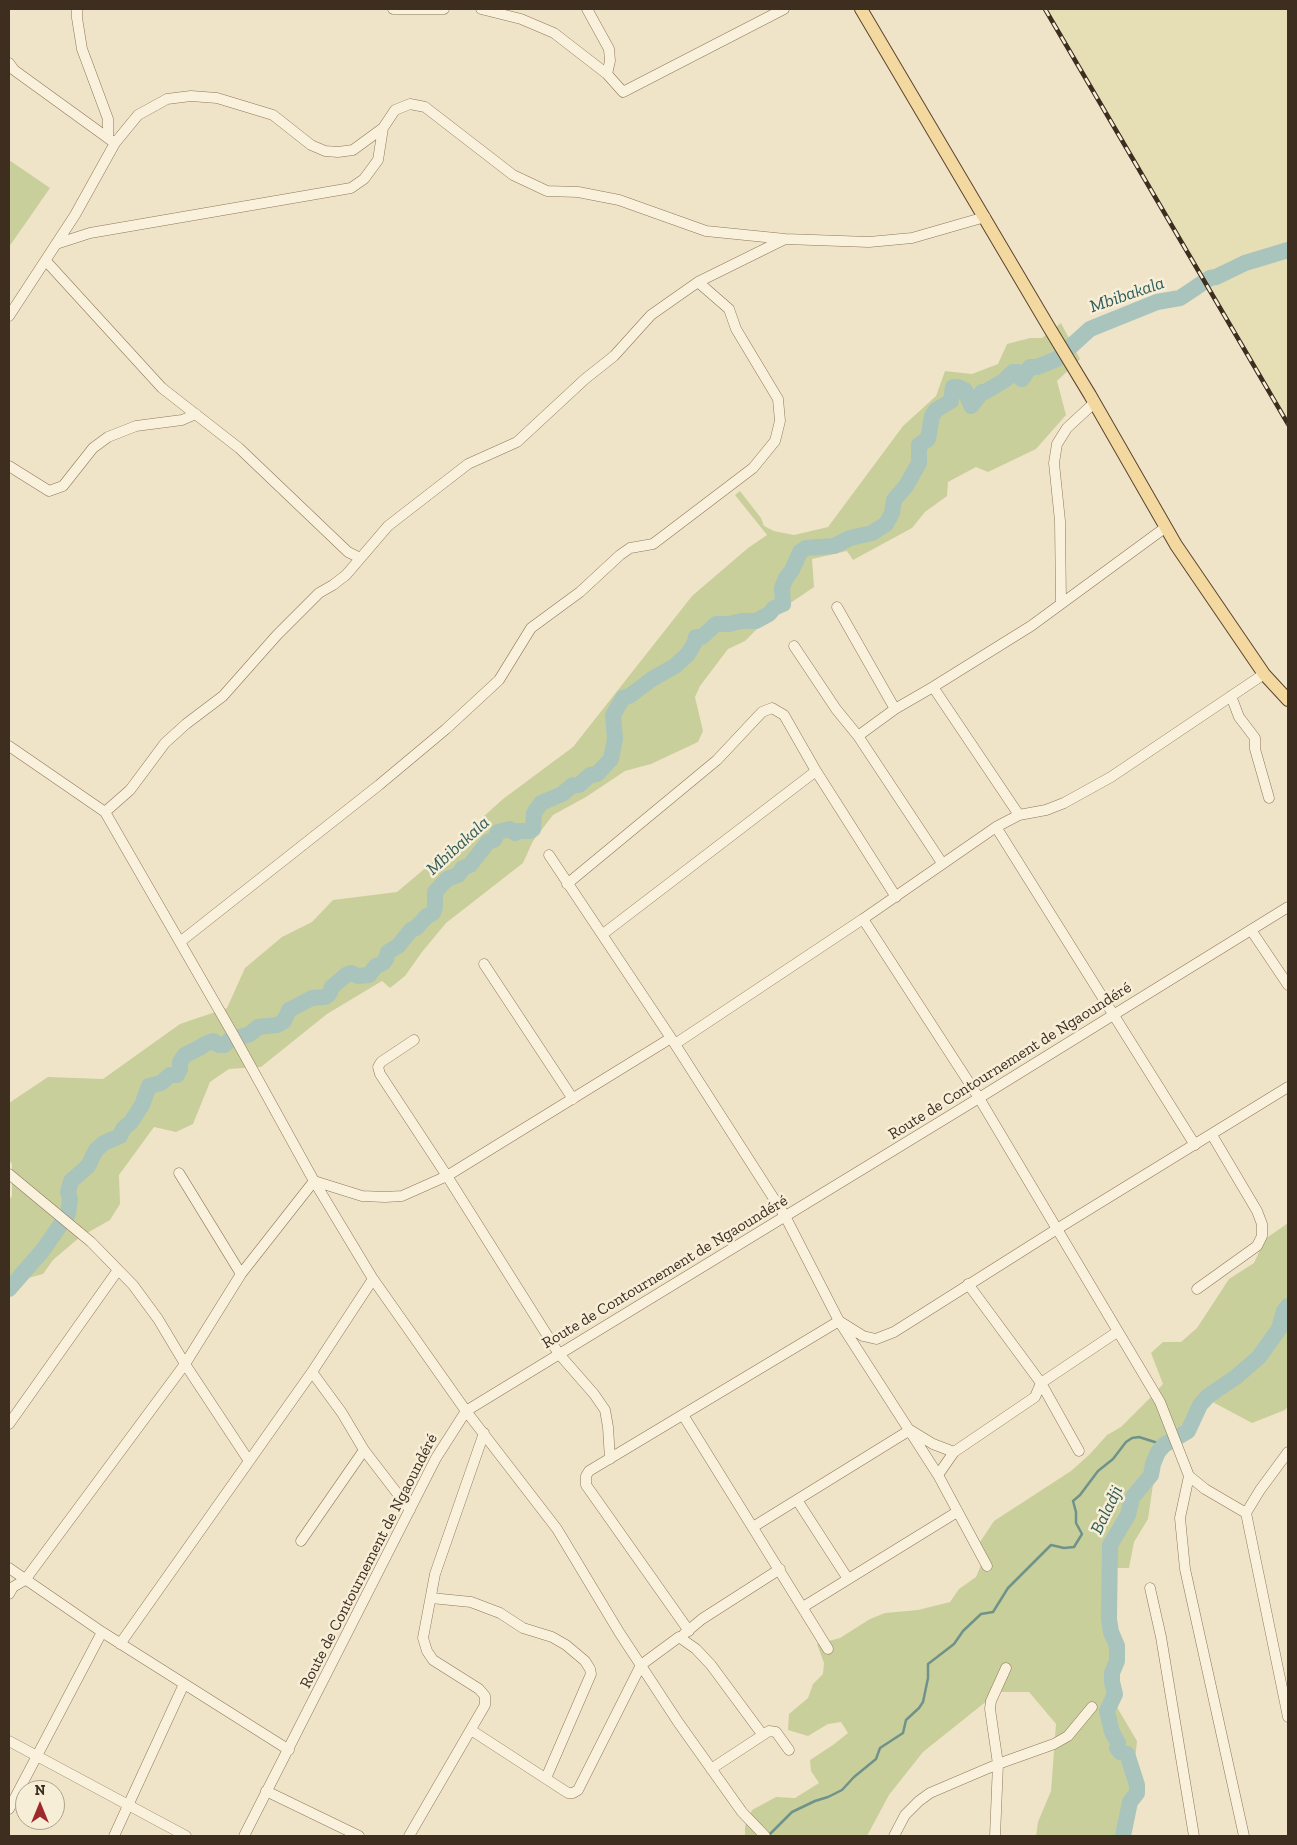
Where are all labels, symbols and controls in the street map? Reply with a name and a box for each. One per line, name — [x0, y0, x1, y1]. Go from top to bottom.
water label: Mbibakala — [1087, 272, 1167, 318]
water label: Mbibakala — [422, 812, 494, 880]
street label: Route de Contournement de Ngaoundéré — [885, 978, 1135, 1144]
street label: Route de Contournement de Ngaoundéré — [539, 1191, 791, 1353]
street label: Route de Contournement de Ngaoundéré — [296, 1431, 442, 1691]
water label: Baladji — [1086, 1482, 1128, 1538]
north arrow — [15, 1780, 65, 1830]
text: N — [35, 1782, 45, 1799]

